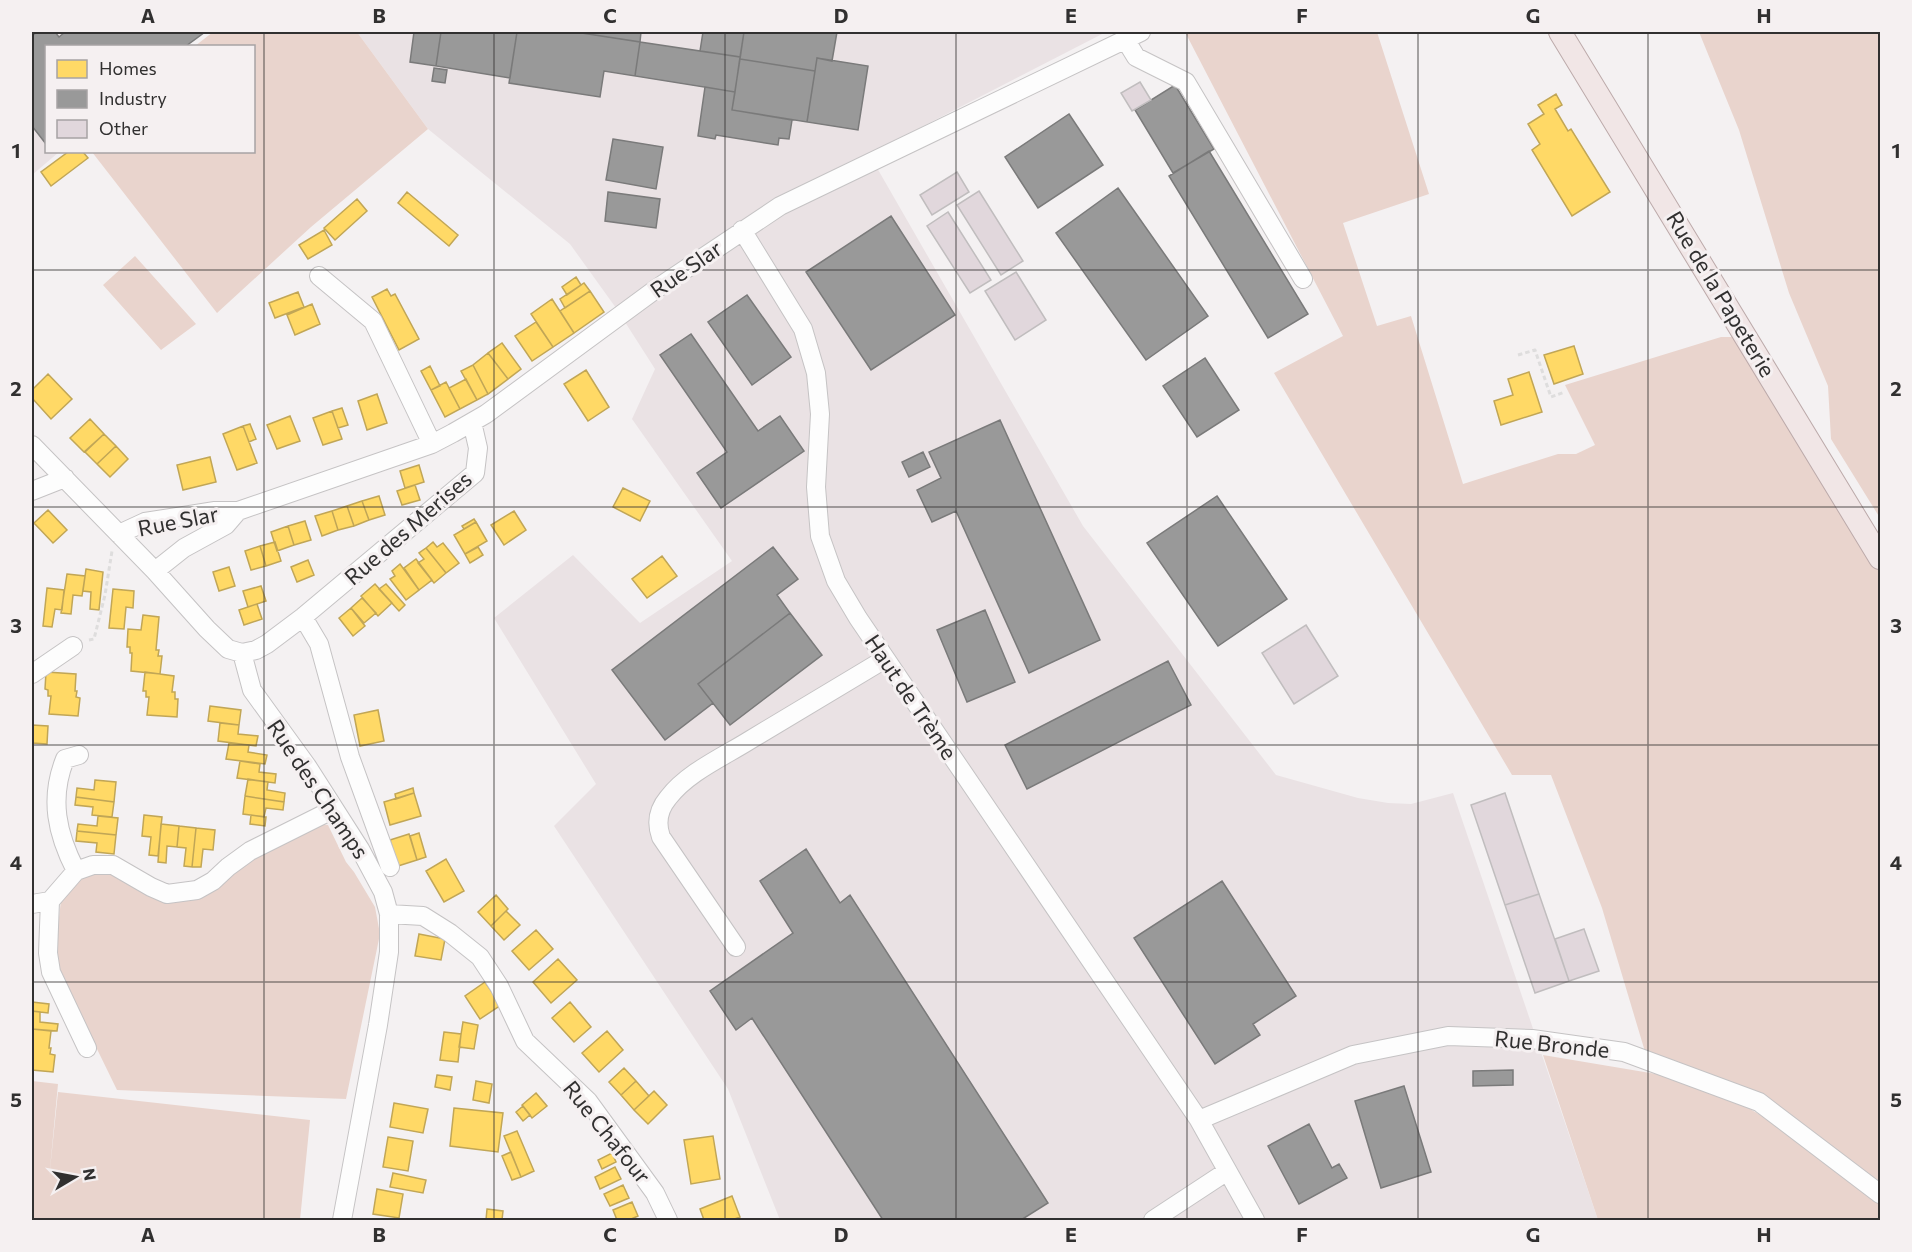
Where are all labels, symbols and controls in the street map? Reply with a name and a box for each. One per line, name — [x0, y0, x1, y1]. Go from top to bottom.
text: A — [141, 3, 155, 27]
text: B — [372, 3, 386, 27]
text: C — [603, 3, 617, 27]
text: D — [834, 3, 848, 27]
text: E — [1065, 3, 1077, 27]
text: F — [1296, 3, 1308, 27]
text: G — [1526, 3, 1540, 27]
text: H — [1757, 3, 1772, 27]
legend — [45, 45, 255, 153]
text: Homes — [99, 57, 157, 79]
text: Industry — [99, 87, 167, 109]
text: Other — [99, 117, 148, 139]
text: 1 — [11, 138, 21, 162]
text: 1 — [1891, 138, 1901, 162]
street label: Rue de la Papeterie — [1661, 206, 1782, 382]
street label: Rue Slar — [645, 234, 727, 303]
text: 2 — [10, 376, 22, 400]
text: 2 — [1890, 376, 1902, 400]
street label: Rue des Merises — [338, 465, 477, 590]
street label: Rue Slar — [135, 499, 221, 542]
text: 3 — [10, 613, 22, 637]
text: 3 — [1890, 613, 1902, 637]
street label: Haut de Trème — [860, 629, 963, 764]
street label: Rue des Champs — [262, 714, 375, 864]
text: 4 — [10, 850, 22, 874]
text: 4 — [1890, 850, 1902, 874]
street label: Rue Bronde — [1493, 1024, 1611, 1063]
street label: Rue Chafour — [558, 1075, 657, 1189]
text: 5 — [10, 1087, 22, 1111]
text: 5 — [1890, 1087, 1902, 1111]
north arrow — [45, 1147, 105, 1207]
text: N — [80, 1167, 101, 1182]
text: A — [141, 1222, 155, 1246]
text: B — [372, 1222, 386, 1246]
text: C — [603, 1222, 617, 1246]
text: D — [834, 1222, 848, 1246]
text: E — [1065, 1222, 1077, 1246]
text: F — [1296, 1222, 1308, 1246]
text: G — [1526, 1222, 1540, 1246]
text: H — [1757, 1222, 1772, 1246]

